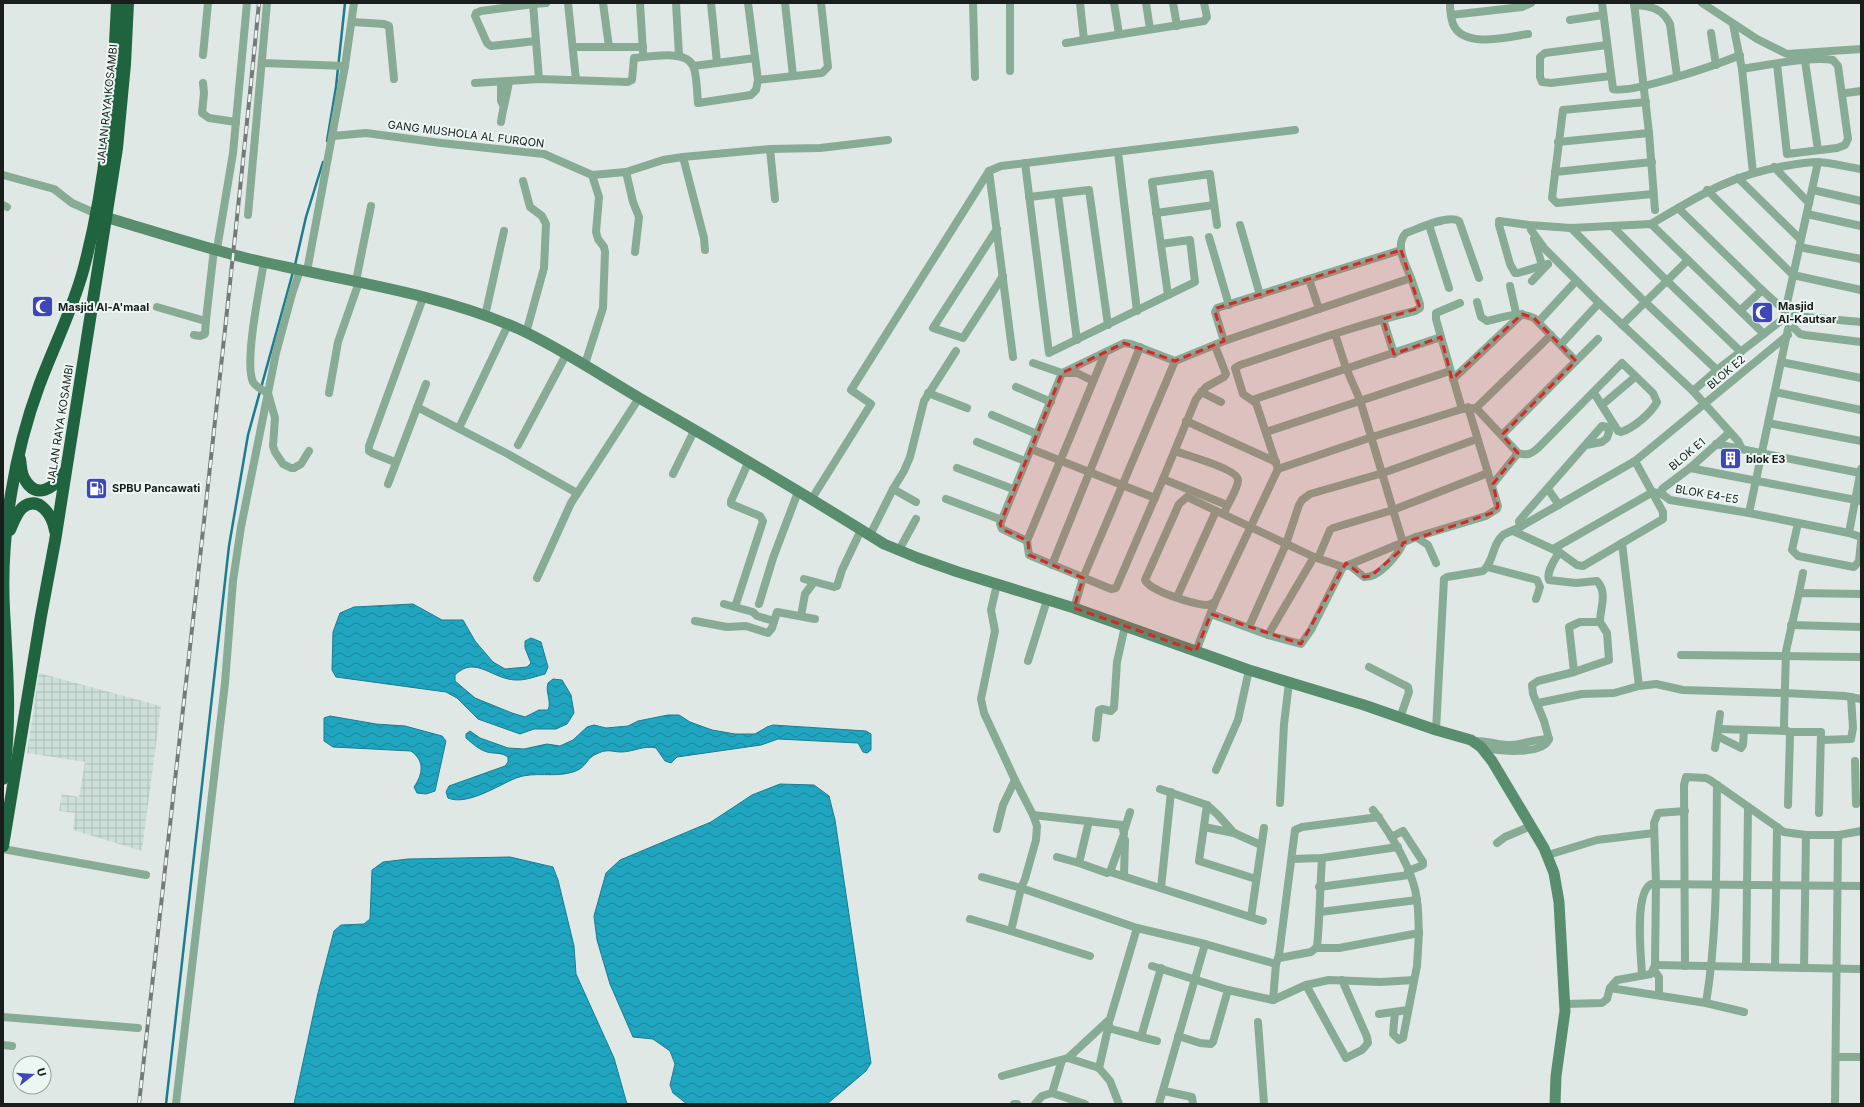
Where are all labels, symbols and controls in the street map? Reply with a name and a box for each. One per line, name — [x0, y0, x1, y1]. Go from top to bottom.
street label: JALAN RAYA KOSAMBI — [94, 43, 120, 165]
street label: GANG MUSHOLA AL FURQON — [387, 117, 545, 151]
mosque icon: Masjid Al-A'maal — [30, 294, 56, 320]
mosque icon: Masjid Al-Kautsar — [1750, 299, 1776, 325]
place label: Masjid Al-Kautsar — [1778, 299, 1837, 326]
place label: Masjid Al-A'maal — [58, 300, 149, 314]
street label: BLOK E2 — [1704, 352, 1748, 392]
street label: JALAN RAYA KOSAMBI — [44, 364, 76, 484]
street label: BLOK E1 — [1666, 435, 1708, 473]
building icon: blok E3 — [1717, 446, 1743, 472]
place label: blok E3 — [1746, 452, 1785, 466]
fuel station icon: SPBU Pancawati — [83, 475, 109, 501]
place label: SPBU Pancawati — [112, 481, 200, 495]
street label: BLOK E4-E5 — [1674, 482, 1740, 507]
north arrow — [12, 1055, 52, 1095]
text: U — [34, 1066, 49, 1078]

